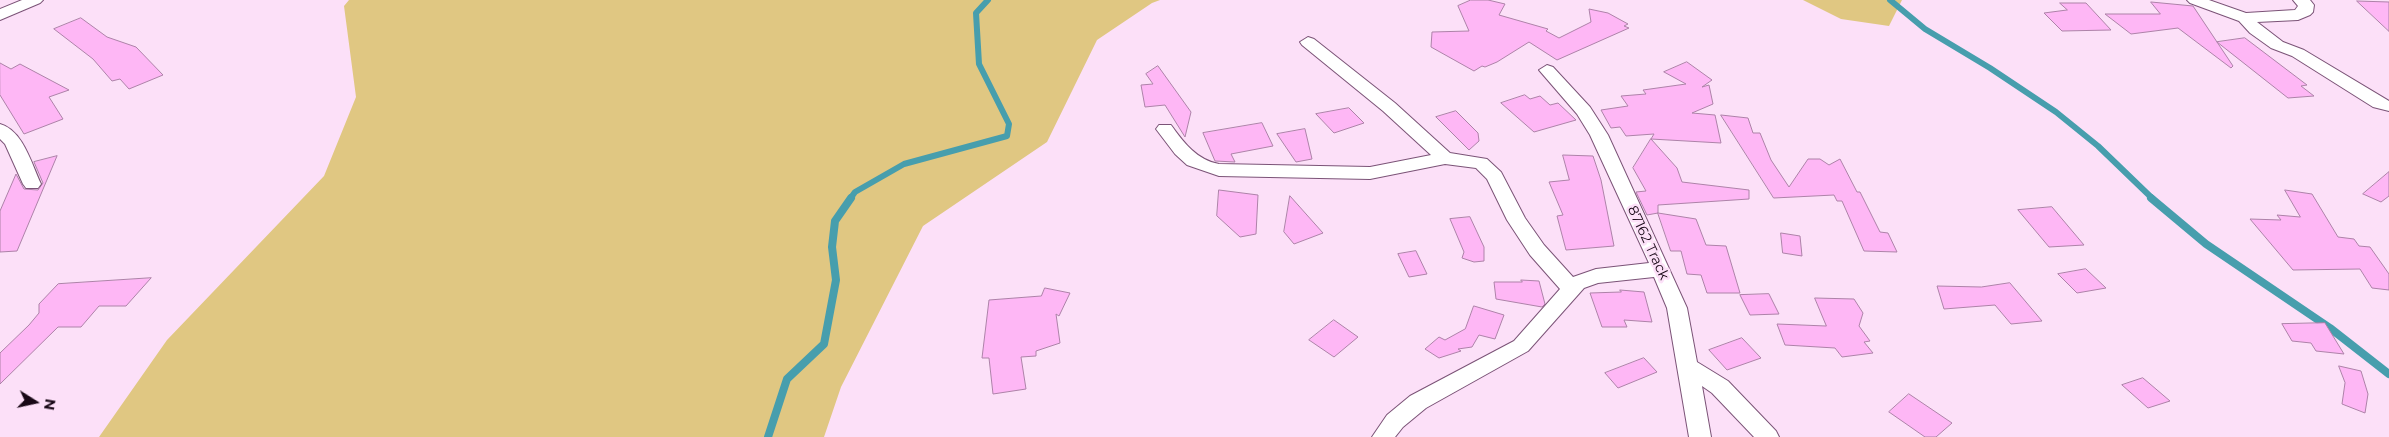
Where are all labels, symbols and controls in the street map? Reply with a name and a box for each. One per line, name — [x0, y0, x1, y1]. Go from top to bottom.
street label: 87162 Track — [1624, 203, 1672, 283]
north arrow — [10, 377, 60, 427]
text: N — [40, 397, 60, 412]

